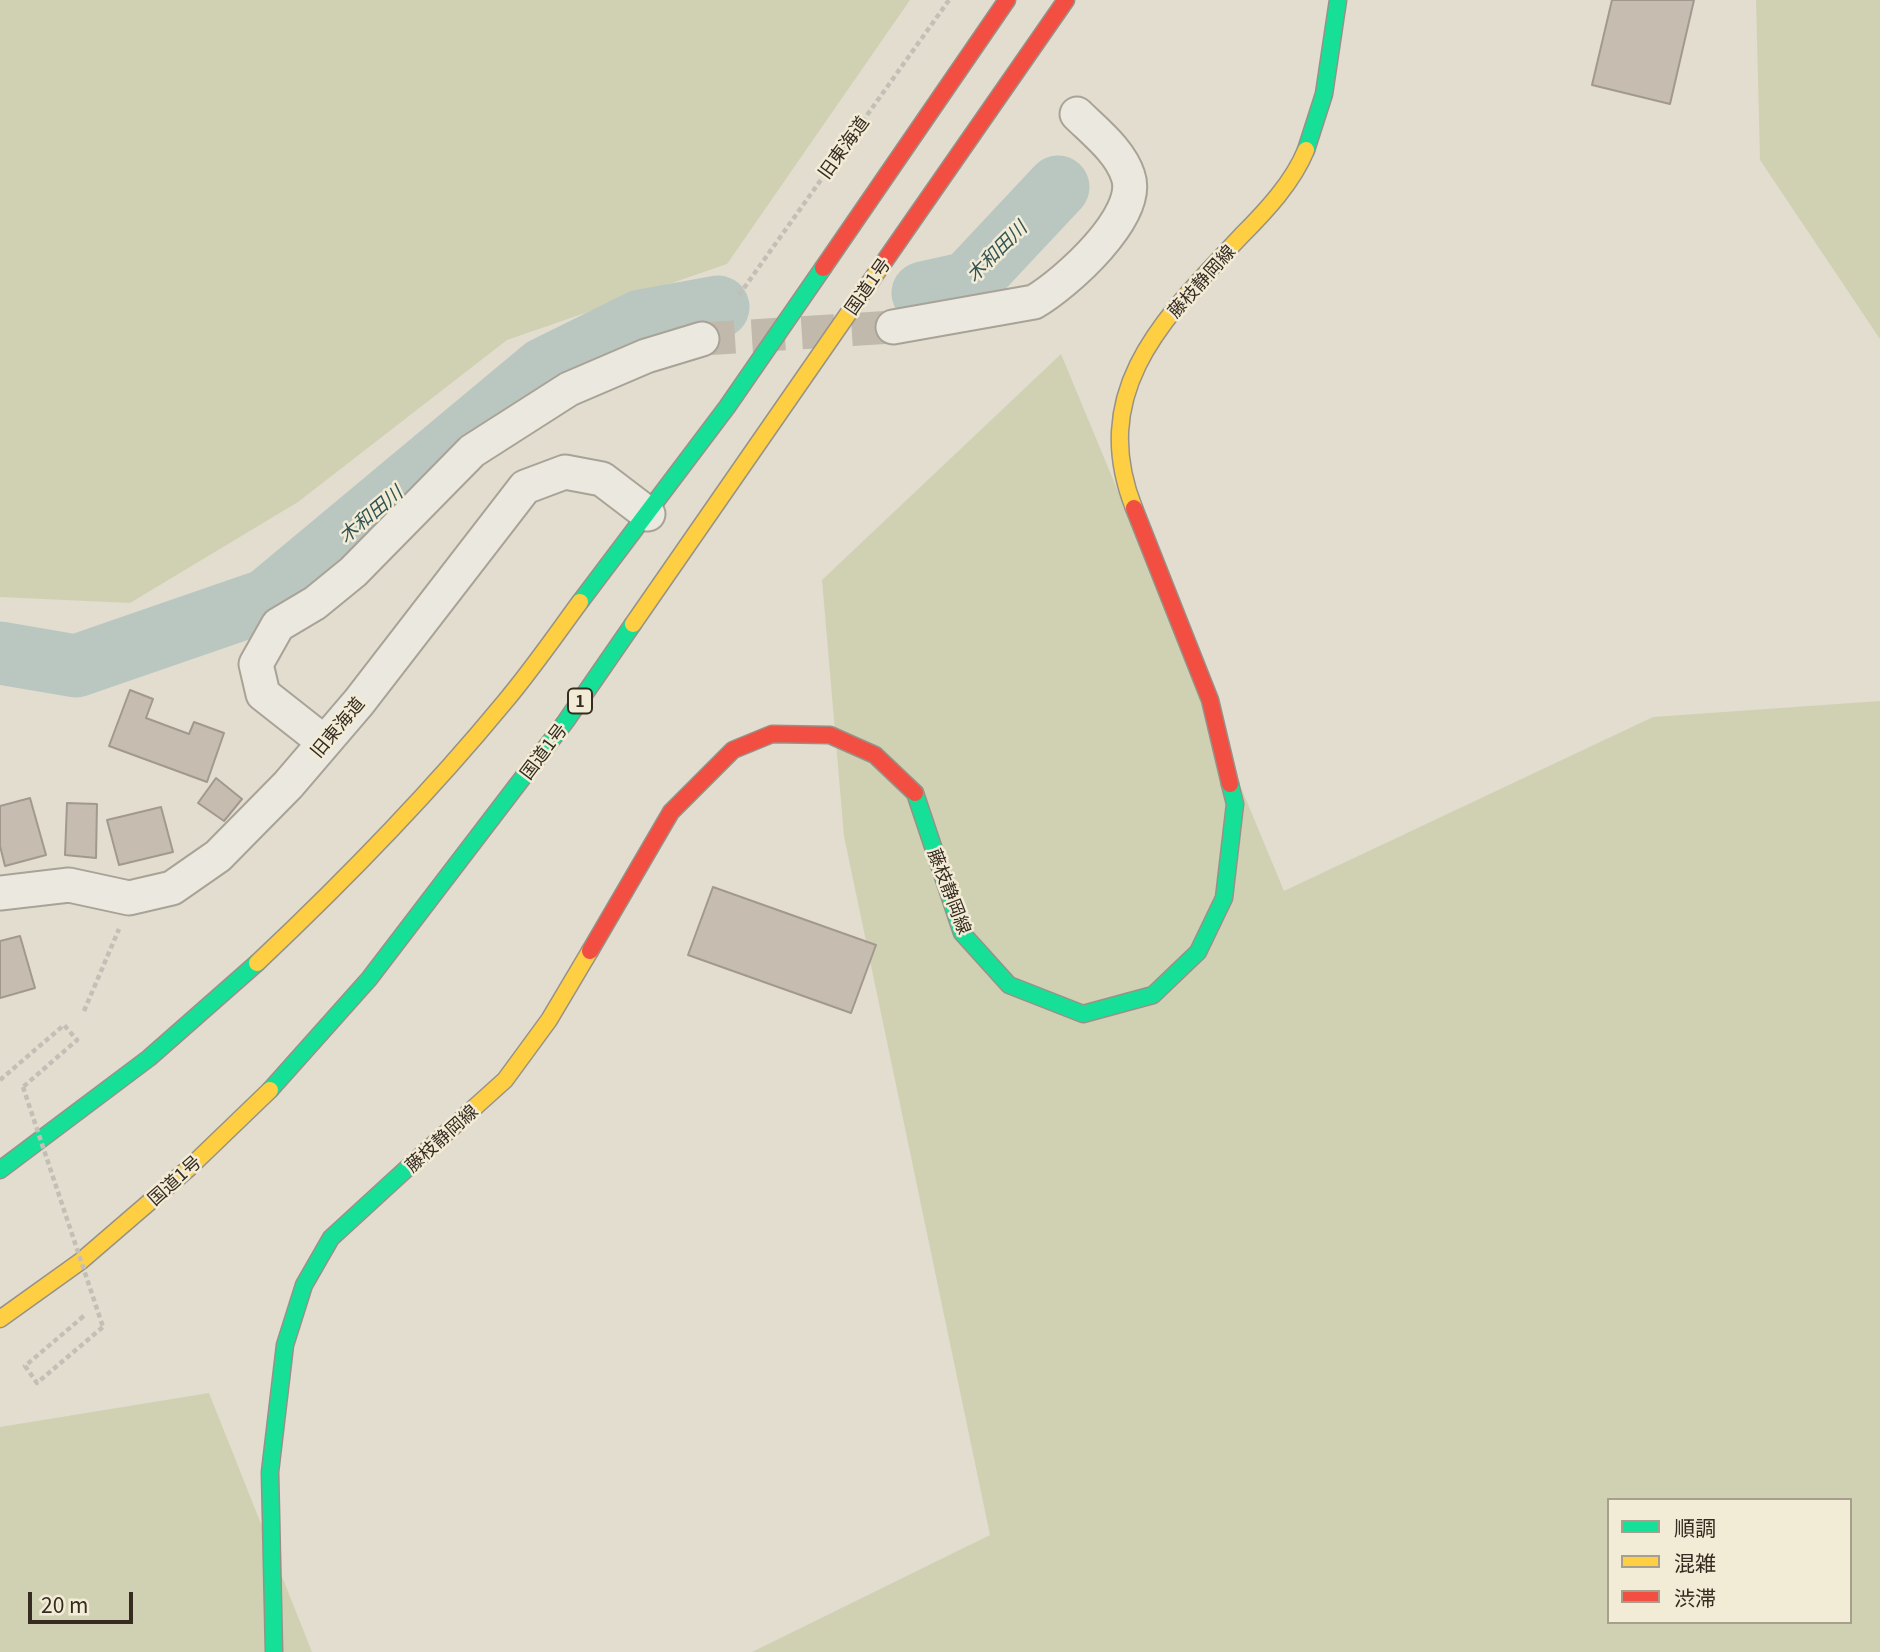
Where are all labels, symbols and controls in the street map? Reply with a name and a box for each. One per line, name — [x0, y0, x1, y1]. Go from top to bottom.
street label: 旧東海道 — [813, 112, 873, 182]
water label: 木和田川 — [961, 216, 1031, 286]
street label: 藤枝静岡線 — [1163, 240, 1239, 322]
street label: 国道1号 — [840, 254, 894, 318]
water label: 木和田川 — [334, 481, 406, 547]
road number: 1 — [568, 688, 592, 714]
street label: 旧東海道 — [306, 692, 368, 762]
street label: 国道1号 — [515, 719, 571, 783]
street label: 藤枝静岡線 — [924, 845, 976, 937]
street label: 藤枝静岡線 — [400, 1100, 482, 1176]
street label: 国道1号 — [143, 1151, 205, 1209]
legend — [1607, 1498, 1852, 1624]
text: 順調 — [1674, 1512, 1716, 1542]
text: 混雑 — [1674, 1547, 1716, 1577]
scale bar — [32, 1578, 136, 1622]
text: 渋滞 — [1674, 1582, 1716, 1612]
text: 20 m — [41, 1589, 88, 1619]

